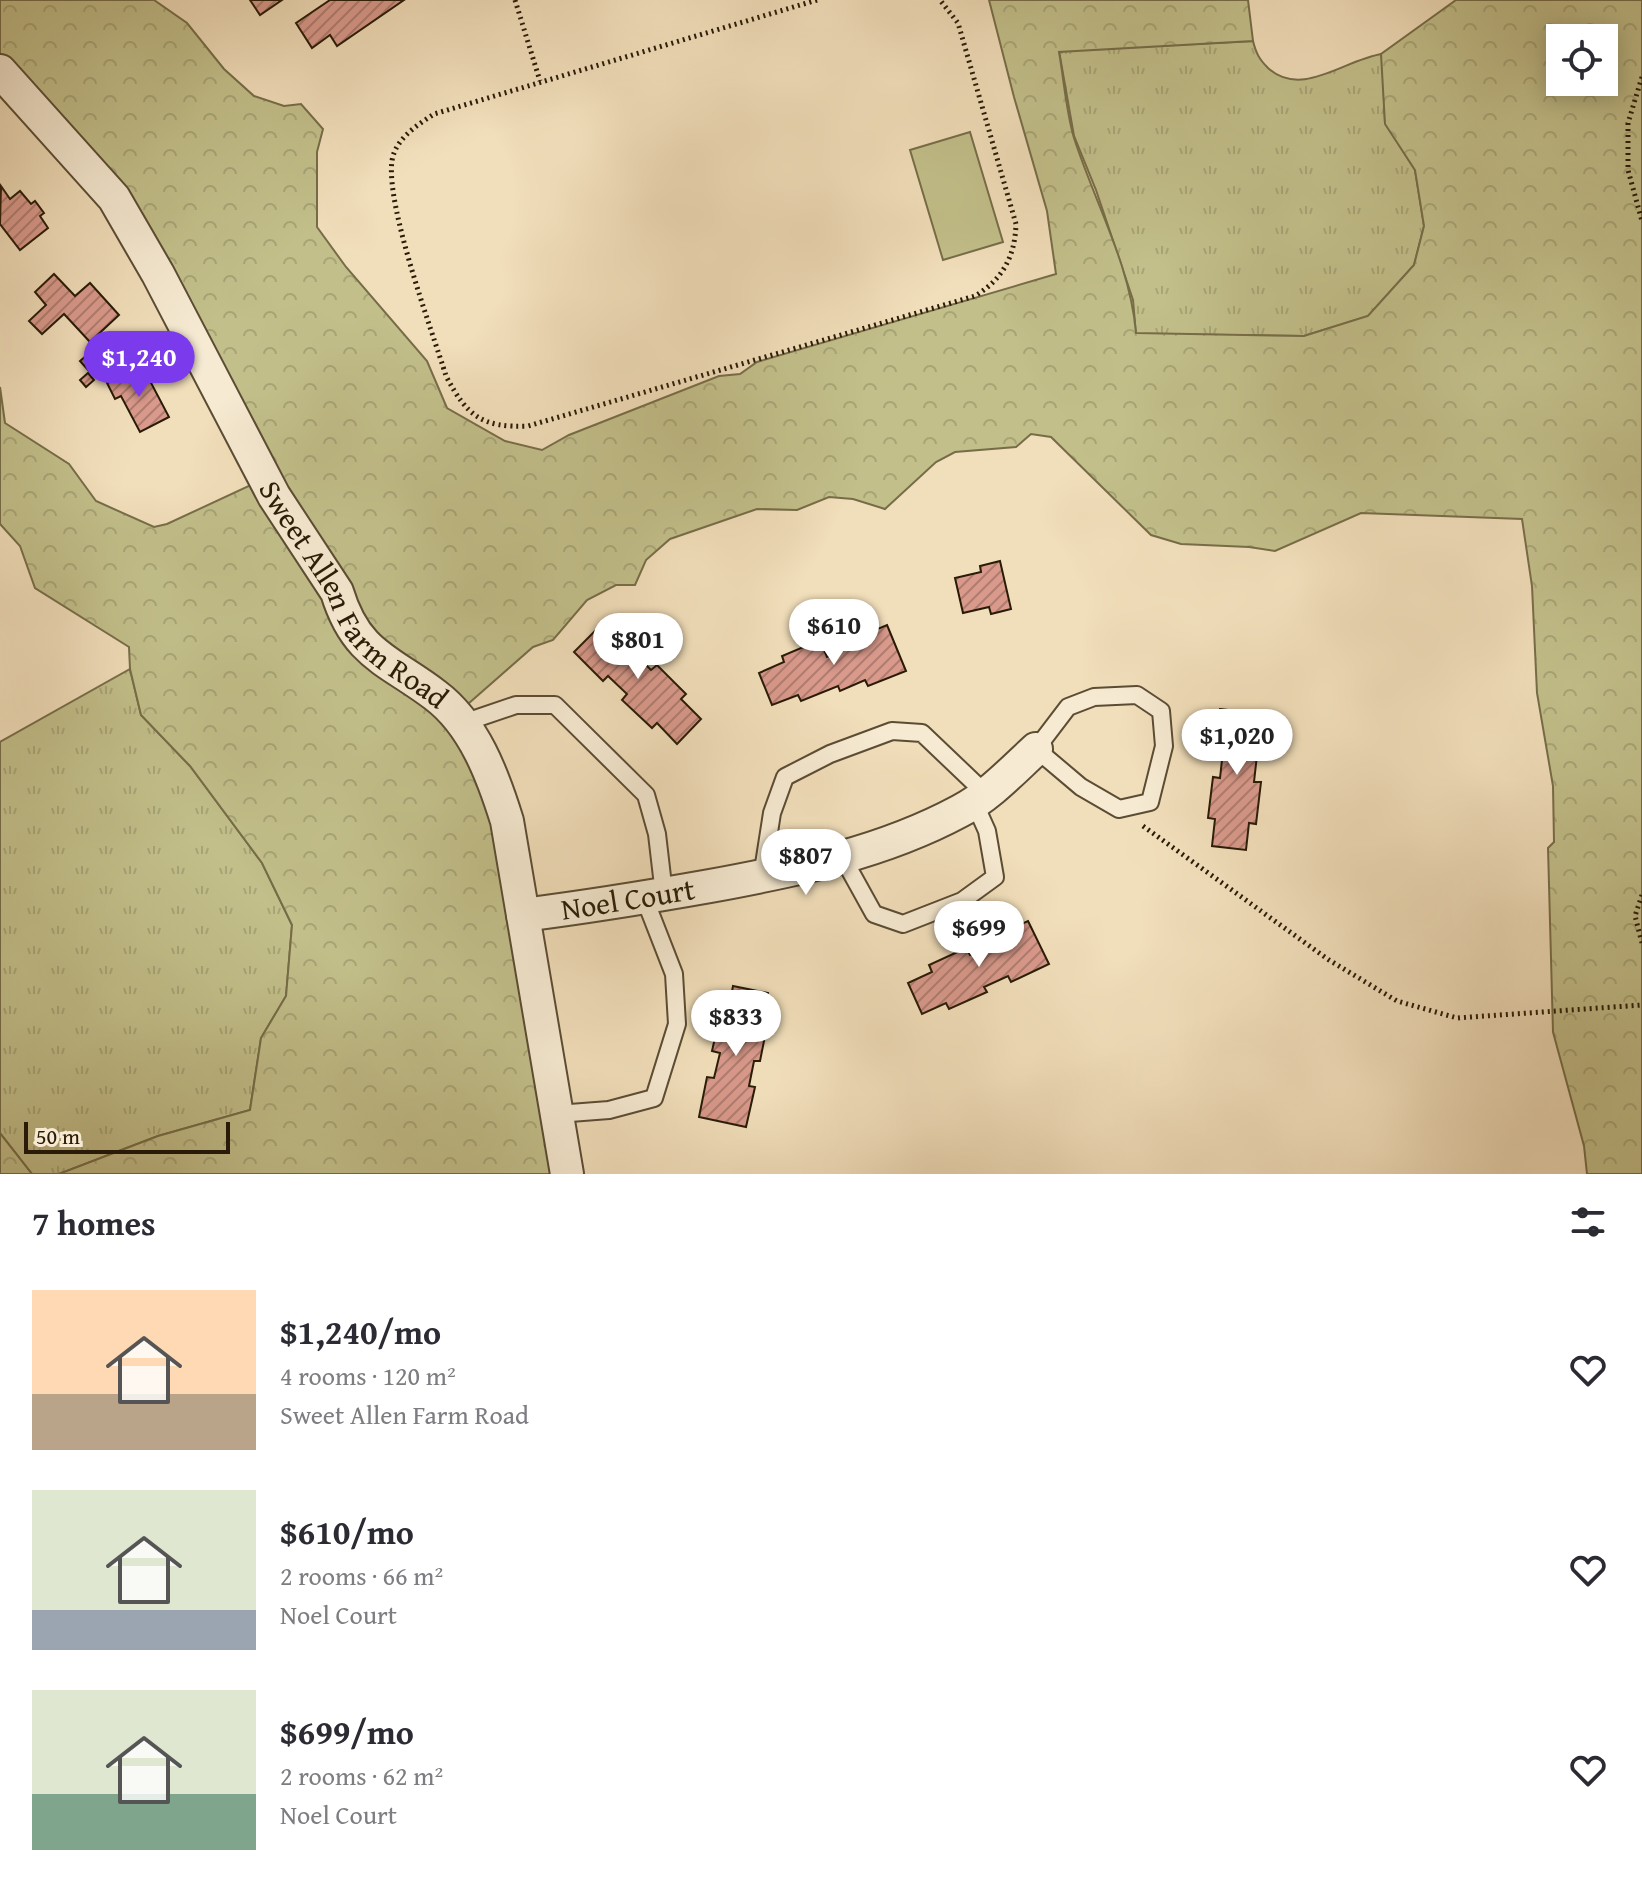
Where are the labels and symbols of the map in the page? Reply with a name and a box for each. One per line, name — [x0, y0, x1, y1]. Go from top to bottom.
pin: $1,240 — [74, 331, 204, 399]
street label: Sweet Allen Farm Road — [249, 472, 458, 719]
pin: $610 — [787, 599, 881, 667]
pin: $801 — [591, 613, 685, 681]
pin: $1,020 — [1172, 709, 1302, 777]
pin: $807 — [759, 829, 853, 897]
street label: Noel Court — [558, 866, 698, 931]
pin: $699 — [932, 901, 1026, 969]
pin: $833 — [689, 990, 783, 1058]
scale bar — [24, 1118, 230, 1154]

